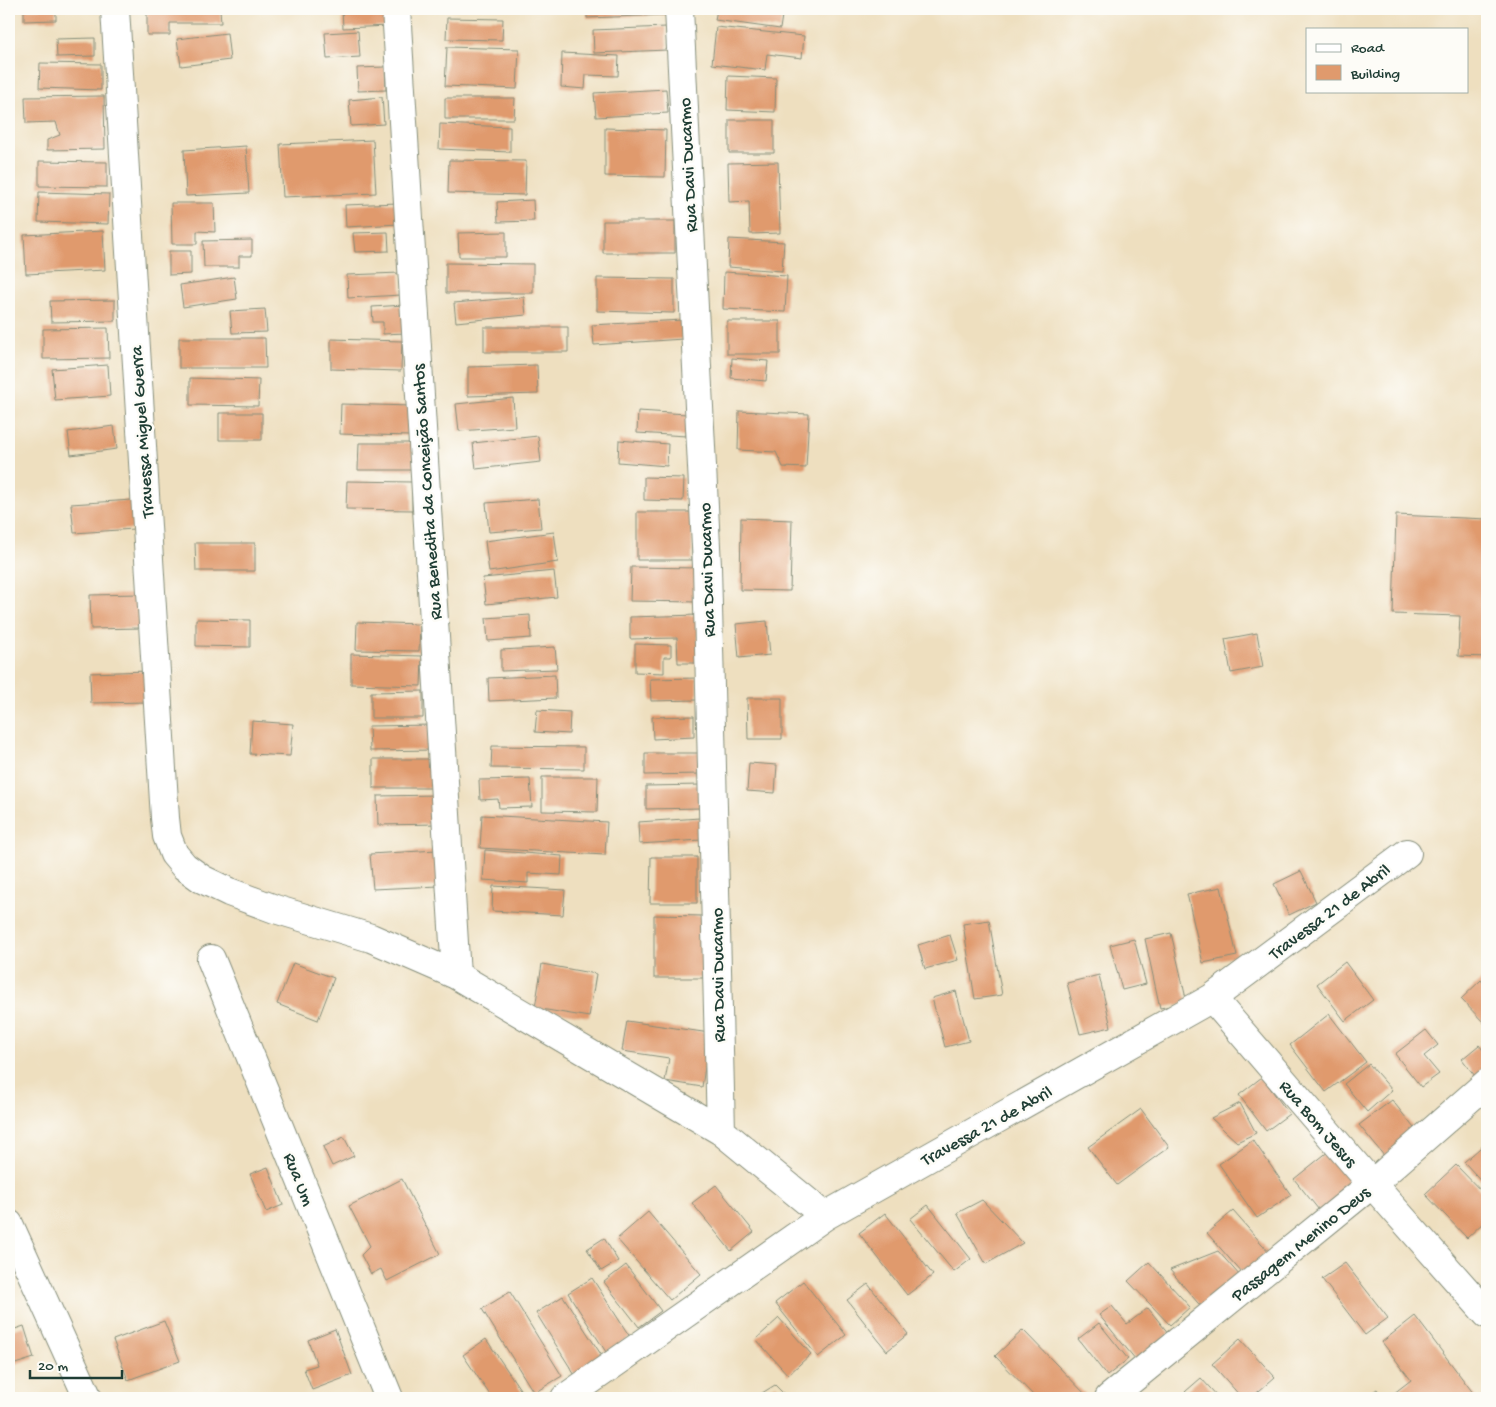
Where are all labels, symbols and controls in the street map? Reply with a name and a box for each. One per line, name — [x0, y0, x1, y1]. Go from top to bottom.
legend — [1306, 28, 1468, 92]
text: Road — [1351, 40, 1385, 58]
text: Building — [1350, 66, 1400, 84]
street label: Rua Davi Ducarmo — [675, 97, 704, 233]
street label: Travessa Miguel Guerra — [127, 344, 160, 520]
street label: Rua Benedita da Conceição Santos — [409, 362, 448, 620]
street label: Rua Davi Ducarmo — [696, 502, 721, 638]
street label: Travessa 21 de Abril — [1265, 860, 1395, 966]
street label: Rua Davi Ducarmo — [708, 907, 731, 1043]
street label: Rua Bom Jesus — [1274, 1077, 1361, 1173]
street label: Travessa 21 de Abril — [917, 1082, 1057, 1172]
street label: Rua Um — [278, 1150, 318, 1210]
street label: Passagem Menino Deus — [1227, 1182, 1376, 1308]
scale bar — [30, 1347, 122, 1379]
text: 20 m — [38, 1358, 68, 1376]

